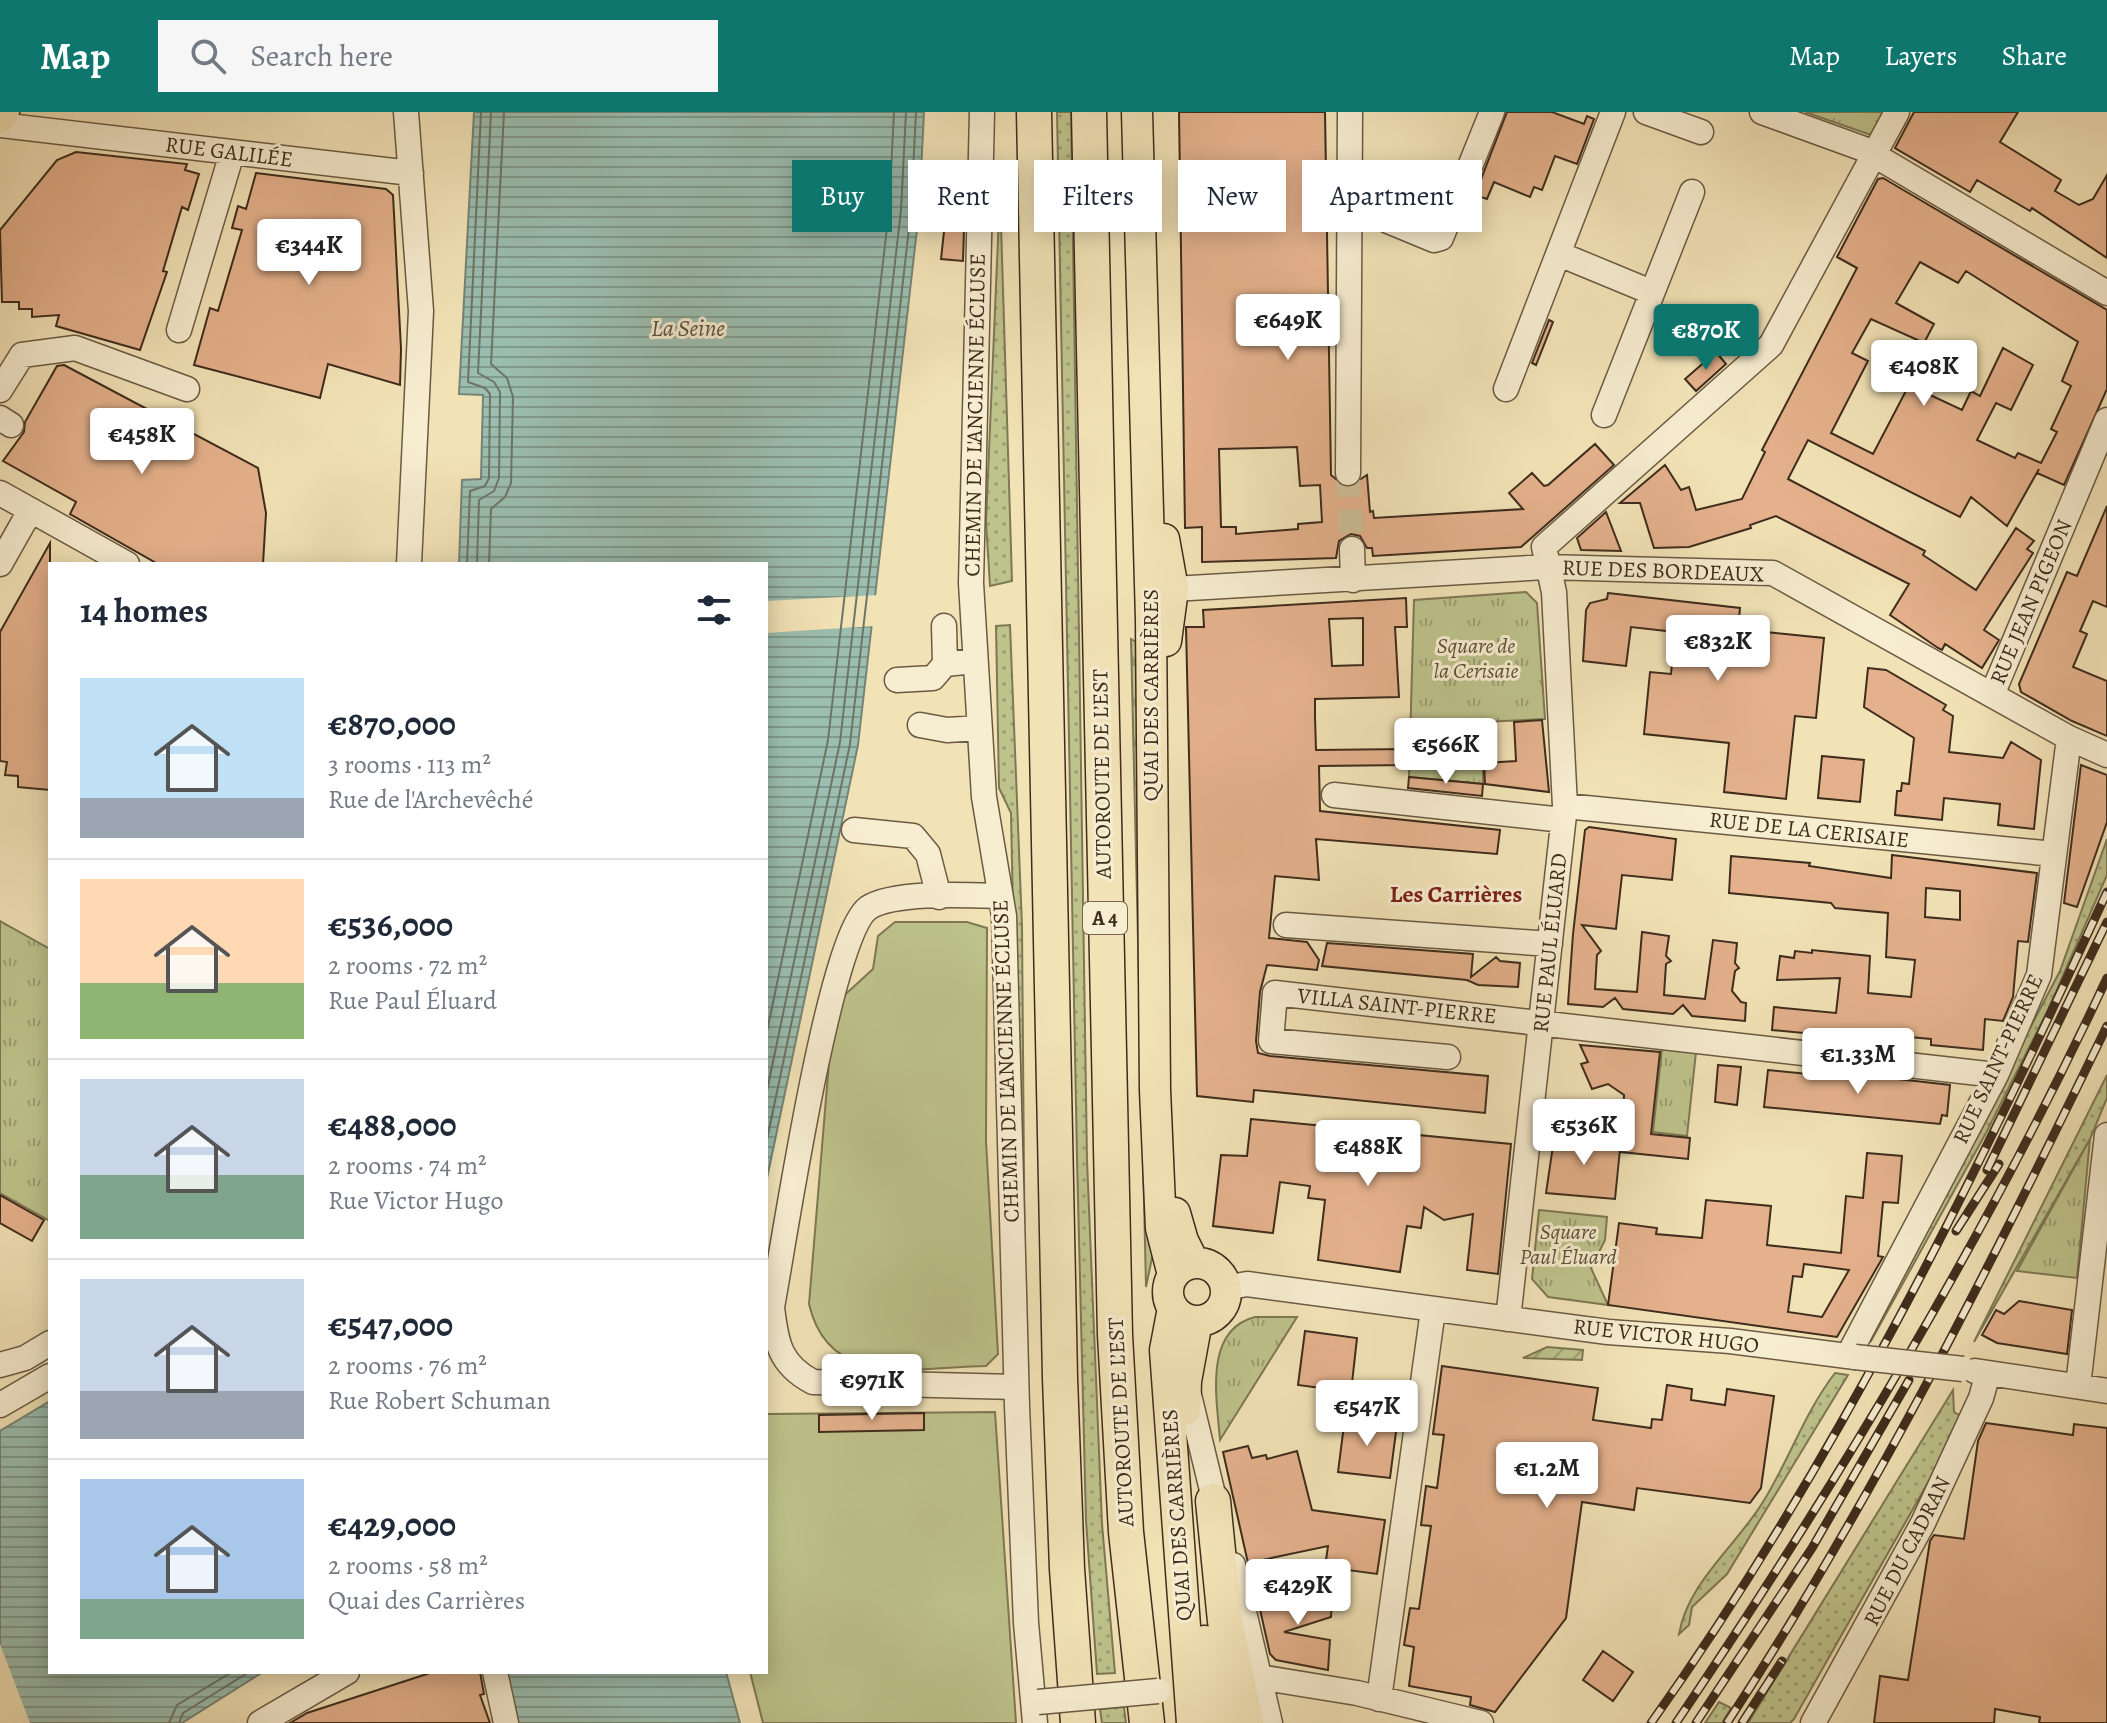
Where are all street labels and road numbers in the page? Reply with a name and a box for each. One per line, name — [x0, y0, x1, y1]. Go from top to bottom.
street label: RUE GALILÉE — [164, 129, 294, 175]
street label: CHEMIN DE L'ANCIENNE ÉCLUSE — [957, 253, 993, 577]
street label: RUE JEAN PIGEON — [1983, 515, 2079, 689]
street label: RUE DES BORDEAUX — [1561, 552, 1765, 590]
street label: QUAI DES CARRIÈRES — [1136, 589, 1166, 801]
street label: AUTOROUTE DE L’EST — [1085, 669, 1119, 880]
street label: RUE DE LA CERISAIE — [1708, 805, 1910, 855]
street label: RUE PAUL ÉLUARD — [1526, 852, 1574, 1034]
street label: CHEMIN DE L'ANCIENNE ÉCLUSE — [985, 899, 1027, 1223]
road number: A 4 — [1083, 902, 1127, 934]
street label: RUE SAINT-PIERRE — [1945, 969, 2051, 1149]
street label: VILLA SAINT-PIERRE — [1295, 981, 1498, 1031]
street label: RUE VICTOR HUGO — [1572, 1311, 1760, 1361]
street label: AUTOROUTE DE L’EST — [1101, 1316, 1142, 1528]
street label: QUAI DES CARRIÈRES — [1155, 1408, 1199, 1622]
street label: RUE DU CADRAN — [1856, 1471, 1958, 1631]

